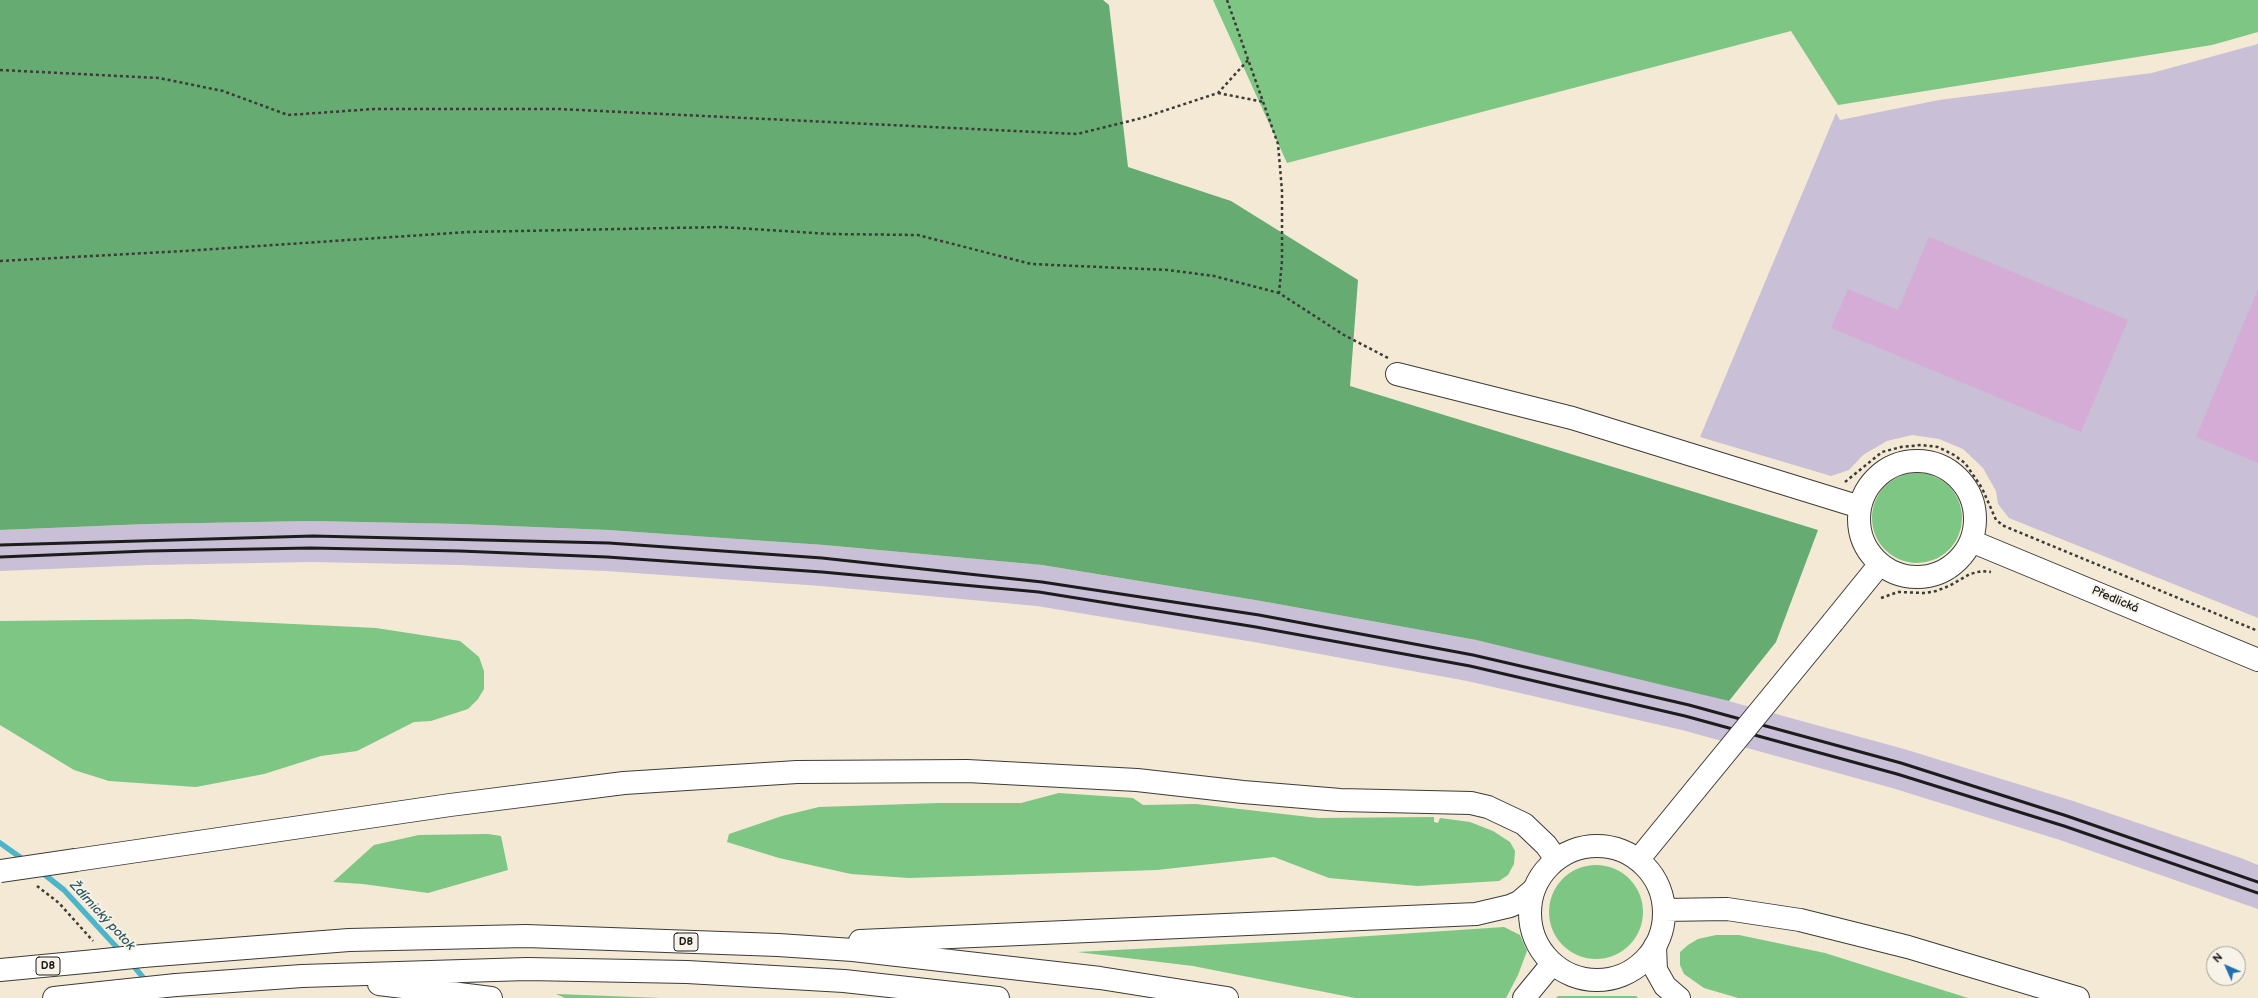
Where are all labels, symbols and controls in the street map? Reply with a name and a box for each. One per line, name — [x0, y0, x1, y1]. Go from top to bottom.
street label: Předlická — [2089, 584, 2141, 616]
water label: Ždírnický potok — [66, 878, 138, 954]
road number: D8 — [674, 933, 698, 951]
north arrow — [2206, 946, 2246, 986]
text: N — [2210, 950, 2225, 965]
road number: D8 — [36, 957, 60, 975]

